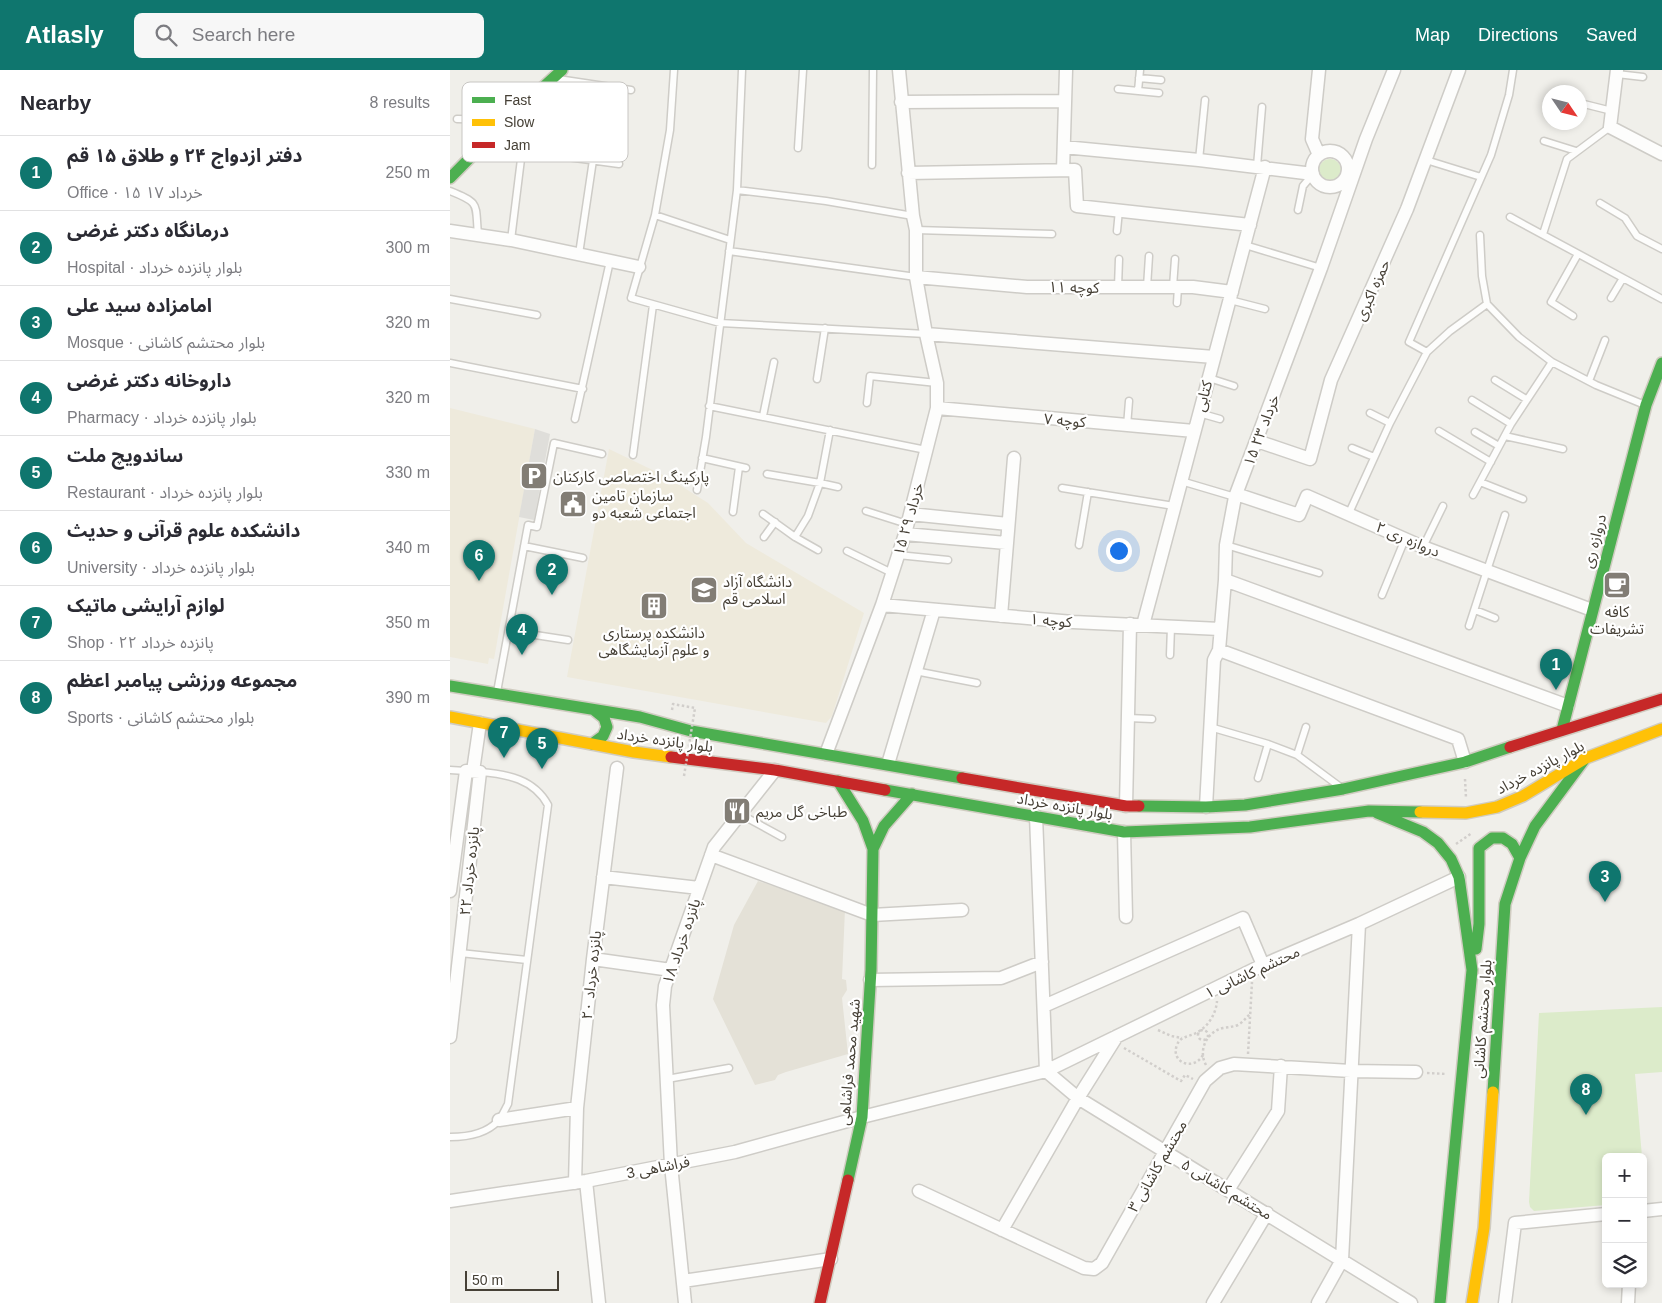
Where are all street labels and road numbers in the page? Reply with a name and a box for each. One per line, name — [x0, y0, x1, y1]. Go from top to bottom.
street label: حمزه اکبری — [1351, 257, 1394, 324]
street label: کوچه ۱۱ — [1048, 278, 1100, 298]
street label: کتابی — [1191, 378, 1216, 414]
street label: ۱۵ خرداد ۲۳ — [1240, 392, 1283, 468]
street label: کوچه ۷ — [1043, 410, 1088, 432]
street label: ۱۵ خرداد ۲۹ — [890, 481, 927, 558]
street label: دروازه ری — [1579, 512, 1610, 570]
street label: دروازه ری ۲ — [1373, 518, 1443, 561]
street label: کوچه ۱ — [1029, 610, 1074, 632]
street label: بلوار پانزده خرداد — [616, 725, 714, 757]
street label: بلوار پانزده خرداد — [1493, 737, 1588, 799]
street label: بلوار پانزده خرداد — [1015, 789, 1114, 825]
street label: پانزده خرداد ۲۲ — [456, 826, 484, 917]
street label: پانزده خرداد ۱۸ — [658, 896, 706, 987]
street label: پانزده خرداد ۲۰ — [578, 930, 606, 1021]
street label: محتشم کاشانی ۱ — [1202, 943, 1303, 1004]
street label: بلوار محتشم کاشانی — [1469, 959, 1498, 1079]
street label: شهید محمد فراشاهی — [835, 998, 864, 1126]
street label: محتشم کاشانی ۳ — [1124, 1117, 1193, 1216]
street label: فراشاهی 3 — [625, 1152, 692, 1182]
street label: محتشم کاشانی ۵ — [1177, 1155, 1275, 1225]

